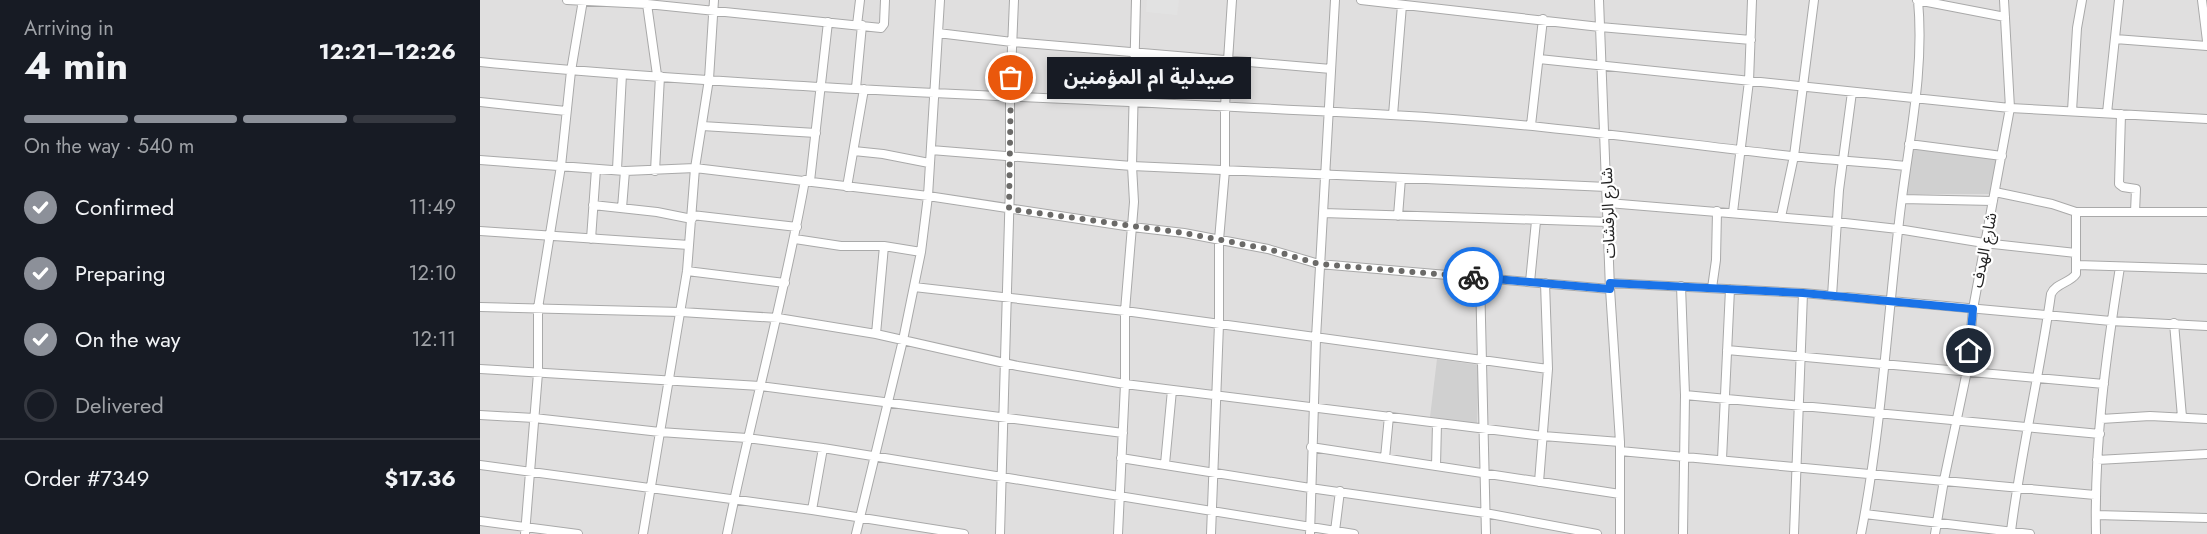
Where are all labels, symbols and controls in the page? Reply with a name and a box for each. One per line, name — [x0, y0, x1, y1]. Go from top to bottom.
text: Arriving in — [24, 14, 114, 43]
text: 12:21–12:26 — [319, 35, 456, 67]
text: 4 min — [24, 37, 128, 94]
pin — [985, 52, 1036, 103]
callout: صيدلية ام المؤمنين — [1047, 57, 1251, 99]
icon: bag — [994, 61, 1027, 94]
text: صيدلية ام المؤمنين — [1064, 63, 1234, 92]
text: On the way · 540 m — [24, 132, 194, 161]
street label: شارع الرقشات — [1595, 167, 1622, 259]
icon: check — [24, 191, 57, 224]
text: Confirmed — [75, 191, 174, 223]
text: 11:49 — [409, 193, 456, 222]
street label: شارع الهدف — [1965, 210, 2004, 290]
courier — [1443, 247, 1503, 307]
icon: check — [24, 257, 57, 290]
text: Preparing — [75, 257, 166, 289]
text: 12:10 — [409, 259, 456, 288]
icon: bike — [1457, 261, 1490, 294]
icon: check — [24, 323, 57, 356]
text: On the way — [75, 323, 180, 355]
text: 12:11 — [412, 325, 456, 354]
pin — [1943, 325, 1994, 376]
icon: home — [1952, 334, 1985, 367]
text: Delivered — [75, 389, 164, 421]
text: Order #7349 — [24, 462, 149, 494]
text: $17.36 — [385, 462, 456, 494]

